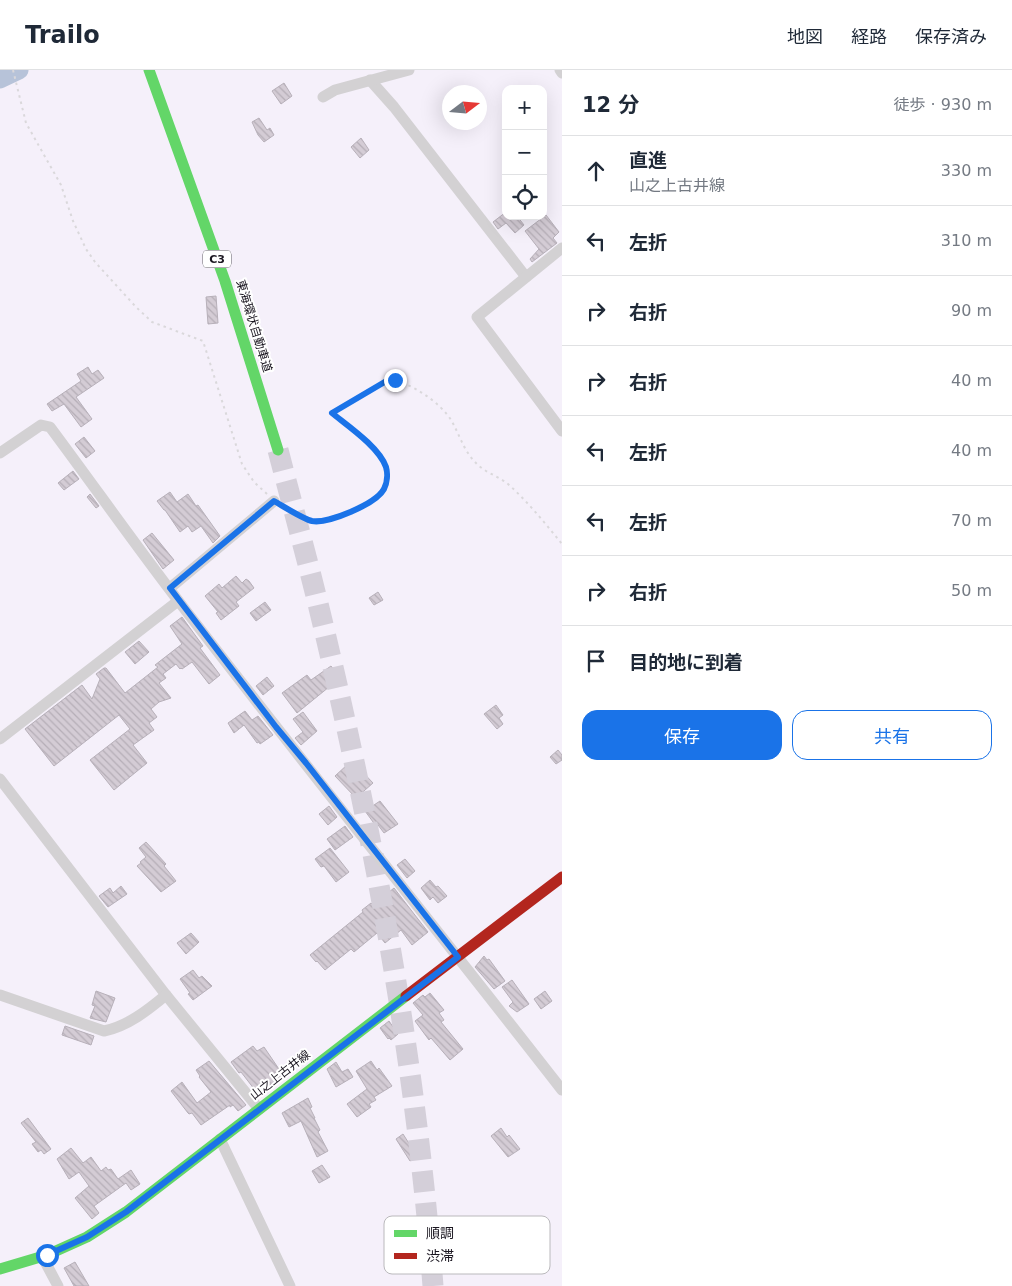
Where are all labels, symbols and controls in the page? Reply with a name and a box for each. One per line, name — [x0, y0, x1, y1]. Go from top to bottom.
text: Trailo — [25, 21, 100, 49]
text: 地図 — [787, 26, 823, 47]
text: 経路 — [851, 26, 887, 47]
text: 保存済み — [915, 26, 987, 47]
north arrow — [442, 85, 487, 130]
map controls — [502, 85, 547, 220]
button: + — [502, 85, 547, 130]
text: 12 分 — [582, 93, 640, 117]
text: 徒歩 · 930 m — [894, 95, 992, 114]
button: − — [502, 130, 547, 175]
text: 直進 — [629, 149, 667, 171]
icon: ahead — [582, 157, 610, 185]
text: 330 m — [941, 161, 992, 180]
button: locate — [502, 175, 547, 220]
text: 山之上古井線 — [629, 176, 725, 195]
icon: left — [582, 227, 610, 255]
text: 左折 — [629, 231, 667, 253]
text: 310 m — [941, 231, 992, 250]
road number: C3 — [203, 250, 231, 268]
street label: 東海環状自動車道 — [233, 278, 275, 374]
icon: right — [582, 297, 610, 325]
text: 右折 — [629, 301, 667, 323]
text: 90 m — [951, 301, 992, 320]
icon: right — [582, 367, 610, 395]
route end — [384, 369, 407, 392]
text: 右折 — [629, 371, 667, 393]
text: 40 m — [951, 371, 992, 390]
icon: left — [582, 437, 610, 465]
text: 左折 — [629, 441, 667, 463]
text: 40 m — [951, 441, 992, 460]
icon: left — [582, 507, 610, 535]
text: 左折 — [629, 511, 667, 533]
text: 70 m — [951, 511, 992, 530]
icon: right — [582, 577, 610, 605]
text: 右折 — [629, 581, 667, 603]
text: 50 m — [951, 581, 992, 600]
icon: arrive — [582, 647, 610, 675]
text: 目的地に到着 — [629, 651, 743, 673]
button: 保存 — [582, 710, 782, 760]
button: 共有 — [792, 710, 992, 760]
street label: 山之上古井線 — [247, 1047, 313, 1103]
legend — [384, 1216, 550, 1274]
text: 順調 — [426, 1225, 454, 1241]
route start — [36, 1244, 59, 1267]
text: 渋滞 — [426, 1248, 454, 1264]

